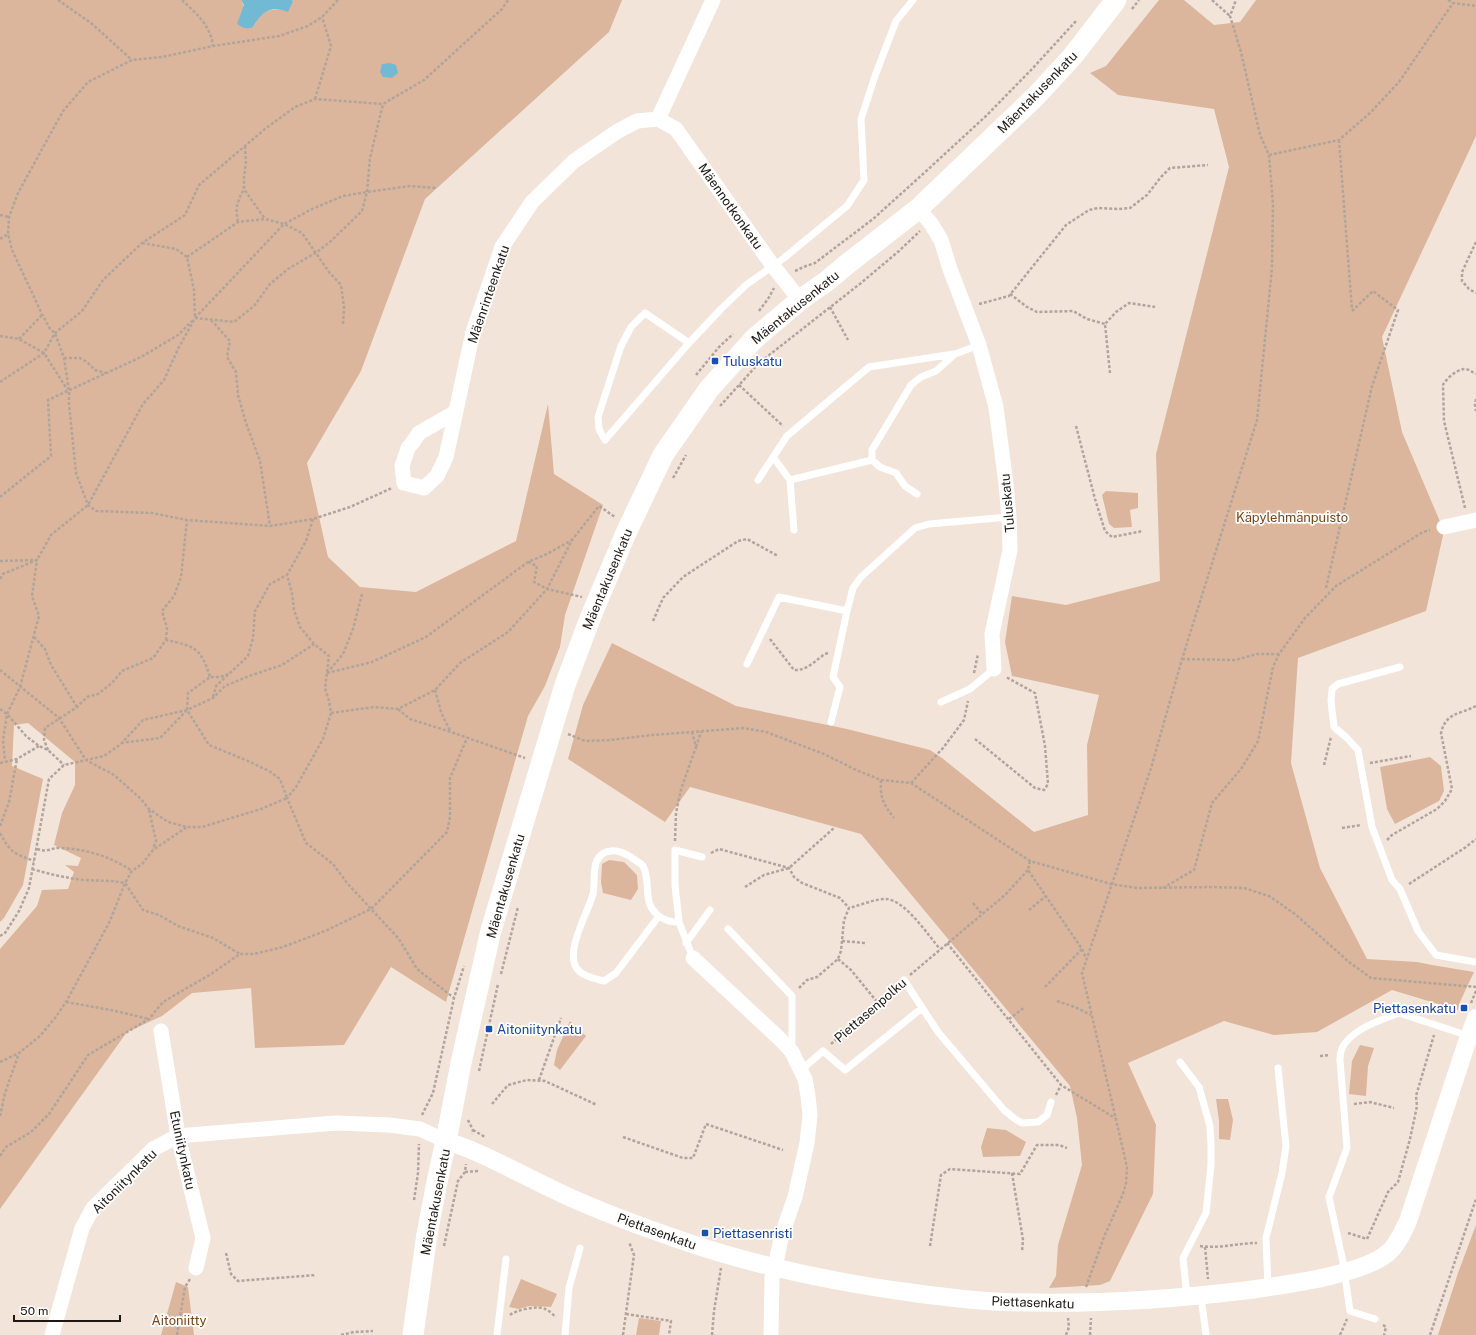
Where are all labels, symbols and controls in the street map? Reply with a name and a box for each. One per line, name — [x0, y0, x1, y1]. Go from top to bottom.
street label: Mäentakusenkatu — [994, 48, 1080, 136]
street label: Mäennotkonkatu — [695, 160, 766, 252]
street label: Mäenrinteenkatu — [465, 243, 512, 345]
street label: Mäentakusenkatu — [749, 268, 842, 347]
place label: Tuluskatu — [723, 354, 782, 369]
marker: Tuluskatu — [710, 356, 720, 366]
street label: Tuluskatu — [997, 473, 1018, 533]
park label: Käpylehmänpuisto — [1236, 510, 1348, 525]
street label: Mäentakusenkatu — [579, 526, 635, 632]
street label: Mäentakusenkatu — [483, 832, 528, 940]
street label: Piettasenpolku — [831, 975, 909, 1046]
place label: Piettasenkatu — [1373, 1001, 1456, 1016]
marker: Piettasenkatu — [1459, 1003, 1469, 1013]
place label: Aitoniitynkatu — [497, 1022, 582, 1037]
marker: Aitoniitynkatu — [484, 1024, 494, 1034]
street label: Etuniitynkatu — [167, 1109, 198, 1191]
street label: Aitoniitynkatu — [89, 1146, 160, 1217]
street label: Mäentakusenkatu — [418, 1148, 453, 1257]
street label: Piettasenkatu — [615, 1210, 698, 1253]
place label: Piettasenristi — [713, 1226, 793, 1241]
marker: Piettasenristi — [700, 1228, 710, 1238]
street label: Piettasenkatu — [991, 1294, 1075, 1311]
scale bar — [14, 1297, 120, 1323]
text: 50 m — [20, 1304, 48, 1318]
park label: Aitoniitty — [151, 1313, 207, 1328]

